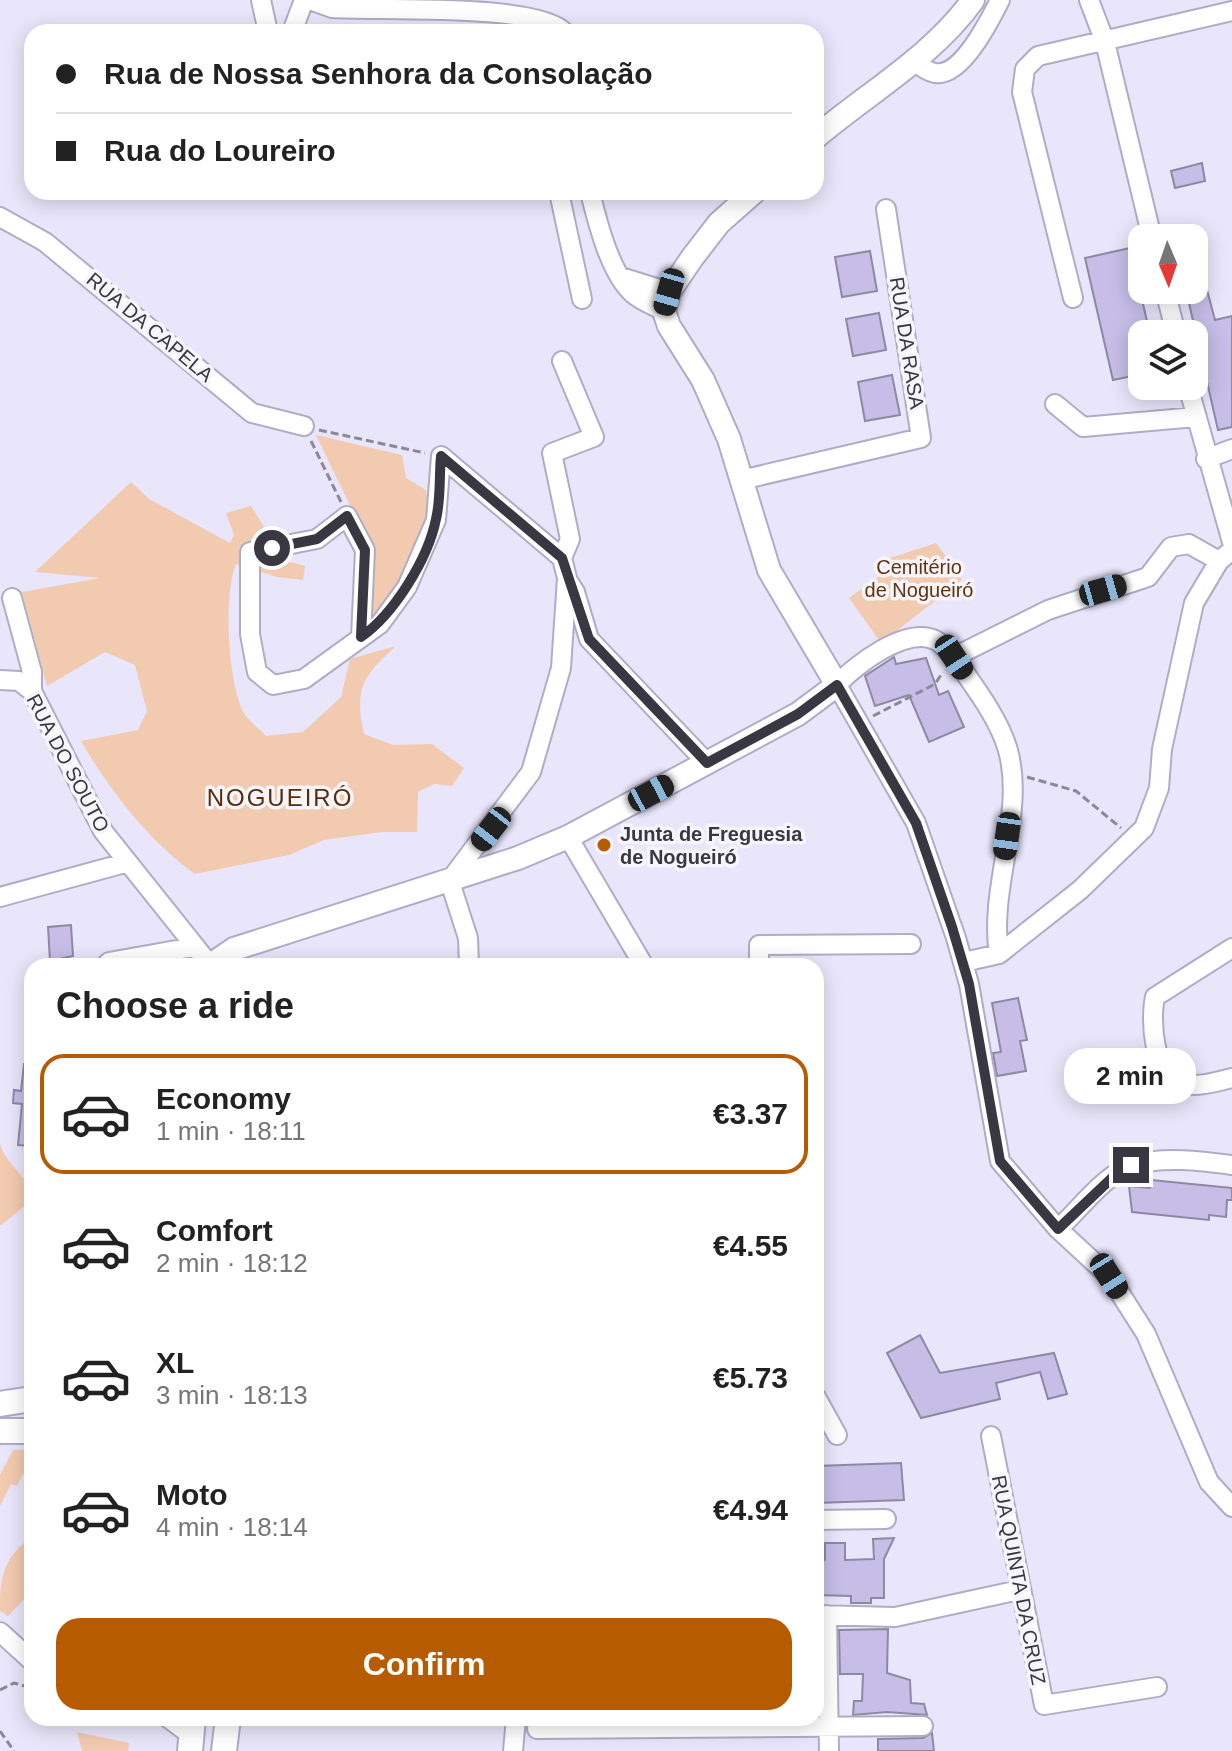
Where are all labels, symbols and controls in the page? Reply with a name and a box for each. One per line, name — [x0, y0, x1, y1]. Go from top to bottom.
text: Rua de Nossa Senhora da Consolação — [104, 57, 652, 90]
text: Rua do Loureiro — [104, 134, 336, 167]
north arrow — [1128, 224, 1208, 304]
map controls — [1128, 224, 1208, 400]
car — [651, 266, 687, 318]
street label: RUA DA CAPELA — [82, 268, 218, 387]
street label: RUA DA RASA — [886, 275, 928, 411]
button: layers — [1128, 320, 1208, 400]
route start — [254, 530, 290, 566]
park label: Cemitério de Nogueiró — [865, 556, 973, 601]
car — [1077, 572, 1129, 608]
car — [931, 630, 977, 684]
street label: RUA DO SOUTO — [22, 690, 114, 836]
car — [624, 771, 678, 815]
district label: NOGUEIRÓ — [207, 784, 353, 811]
car — [467, 803, 515, 855]
car — [992, 811, 1022, 861]
place label: Junta de Freguesia de Nogueiró — [620, 823, 803, 868]
marker: Junta de Freguesia de Nogueiró — [595, 836, 613, 854]
text: Choose a ride — [56, 985, 294, 1026]
callout: 2 min — [1065, 1049, 1197, 1105]
text: 2 min — [1096, 1061, 1164, 1091]
icon: car — [60, 1078, 132, 1150]
text: Economy — [156, 1082, 291, 1115]
text: €3.37 — [713, 1097, 788, 1130]
text: 1 min · 18:11 — [156, 1116, 306, 1146]
route end — [1113, 1147, 1149, 1183]
icon: car — [60, 1210, 132, 1282]
text: Comfort — [156, 1214, 273, 1247]
text: €4.55 — [713, 1229, 788, 1262]
text: 2 min · 18:12 — [156, 1248, 308, 1278]
car — [1086, 1249, 1132, 1303]
icon: car — [60, 1342, 132, 1414]
text: XL — [156, 1346, 194, 1379]
text: €5.73 — [713, 1361, 788, 1394]
text: 3 min · 18:13 — [156, 1380, 308, 1410]
street label: RUA QUINTA DA CRUZ — [988, 1473, 1050, 1687]
icon: car — [60, 1474, 132, 1546]
text: Moto — [156, 1478, 228, 1511]
text: €4.94 — [713, 1493, 788, 1526]
text: 4 min · 18:14 — [156, 1512, 308, 1542]
button: Confirm — [56, 1618, 792, 1710]

